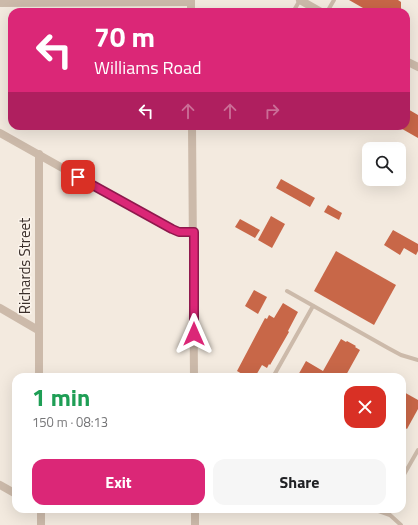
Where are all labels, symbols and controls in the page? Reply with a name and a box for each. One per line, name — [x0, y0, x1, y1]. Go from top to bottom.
text: 70 m — [94, 15, 155, 58]
icon: left — [28, 24, 80, 76]
text: Williams Road — [94, 54, 202, 81]
icon: left — [135, 100, 157, 122]
icon: ahead — [177, 100, 199, 122]
icon: ahead — [219, 100, 241, 122]
icon: right — [261, 100, 283, 122]
map controls — [362, 142, 406, 186]
button: search — [362, 142, 406, 186]
pin — [61, 160, 95, 194]
icon: arrive — [67, 166, 89, 188]
street label: Richards Street — [13, 217, 36, 314]
position arrow — [173, 313, 215, 355]
text: 1 min — [32, 379, 90, 415]
button: close — [344, 386, 386, 428]
text: 150 m · 08:13 — [32, 412, 108, 432]
button: Exit — [32, 459, 205, 505]
button: Share — [213, 459, 386, 505]

